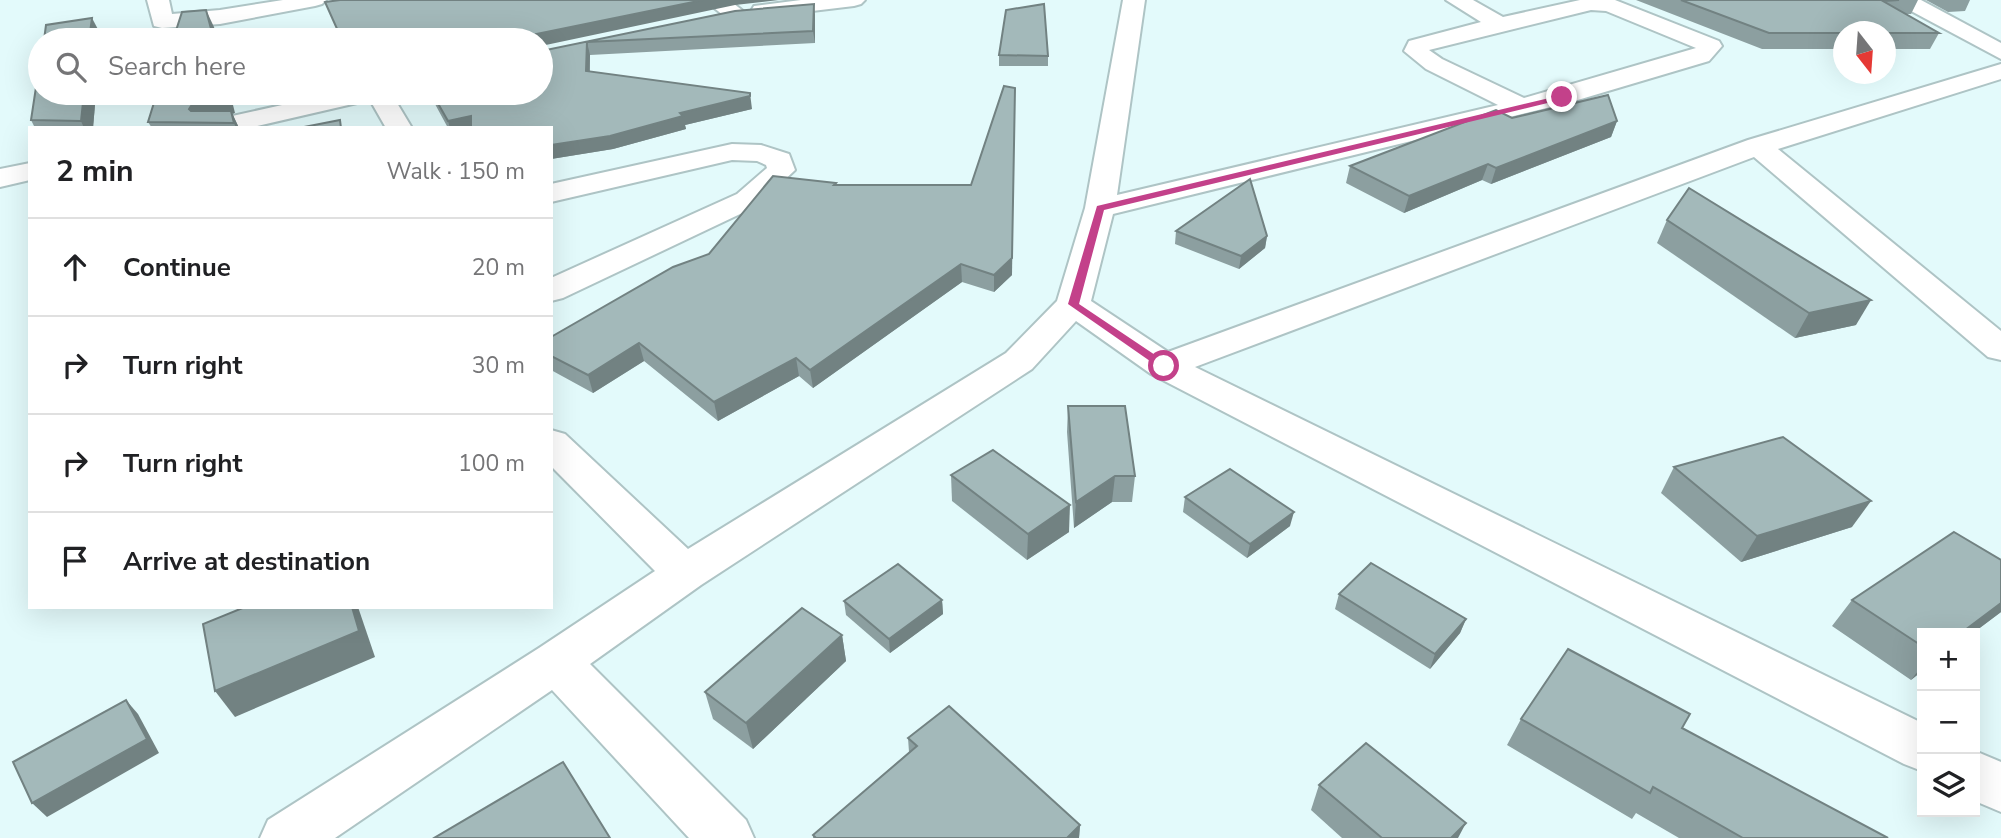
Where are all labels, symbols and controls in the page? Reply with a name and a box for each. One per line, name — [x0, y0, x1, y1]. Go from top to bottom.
north arrow — [1833, 21, 1896, 84]
search box — [28, 28, 553, 105]
icon: search — [52, 48, 90, 86]
text: Search here — [108, 49, 246, 84]
route end — [1546, 81, 1577, 112]
text: 2 min — [56, 151, 134, 192]
text: Walk · 150 m — [386, 156, 525, 187]
icon: ahead — [56, 248, 94, 286]
text: Continue — [123, 250, 231, 285]
text: 20 m — [472, 252, 525, 283]
icon: right — [56, 346, 94, 384]
text: Turn right — [123, 348, 242, 383]
text: 30 m — [472, 350, 525, 381]
route start — [1148, 350, 1179, 381]
icon: right — [56, 444, 94, 482]
text: Turn right — [123, 446, 242, 481]
text: 100 m — [458, 448, 525, 479]
icon: arrive — [56, 542, 94, 580]
text: Arrive at destination — [123, 544, 370, 579]
map controls — [1917, 628, 1980, 817]
button: + — [1917, 628, 1980, 691]
button: − — [1917, 691, 1980, 754]
button: layers — [1917, 754, 1980, 817]

